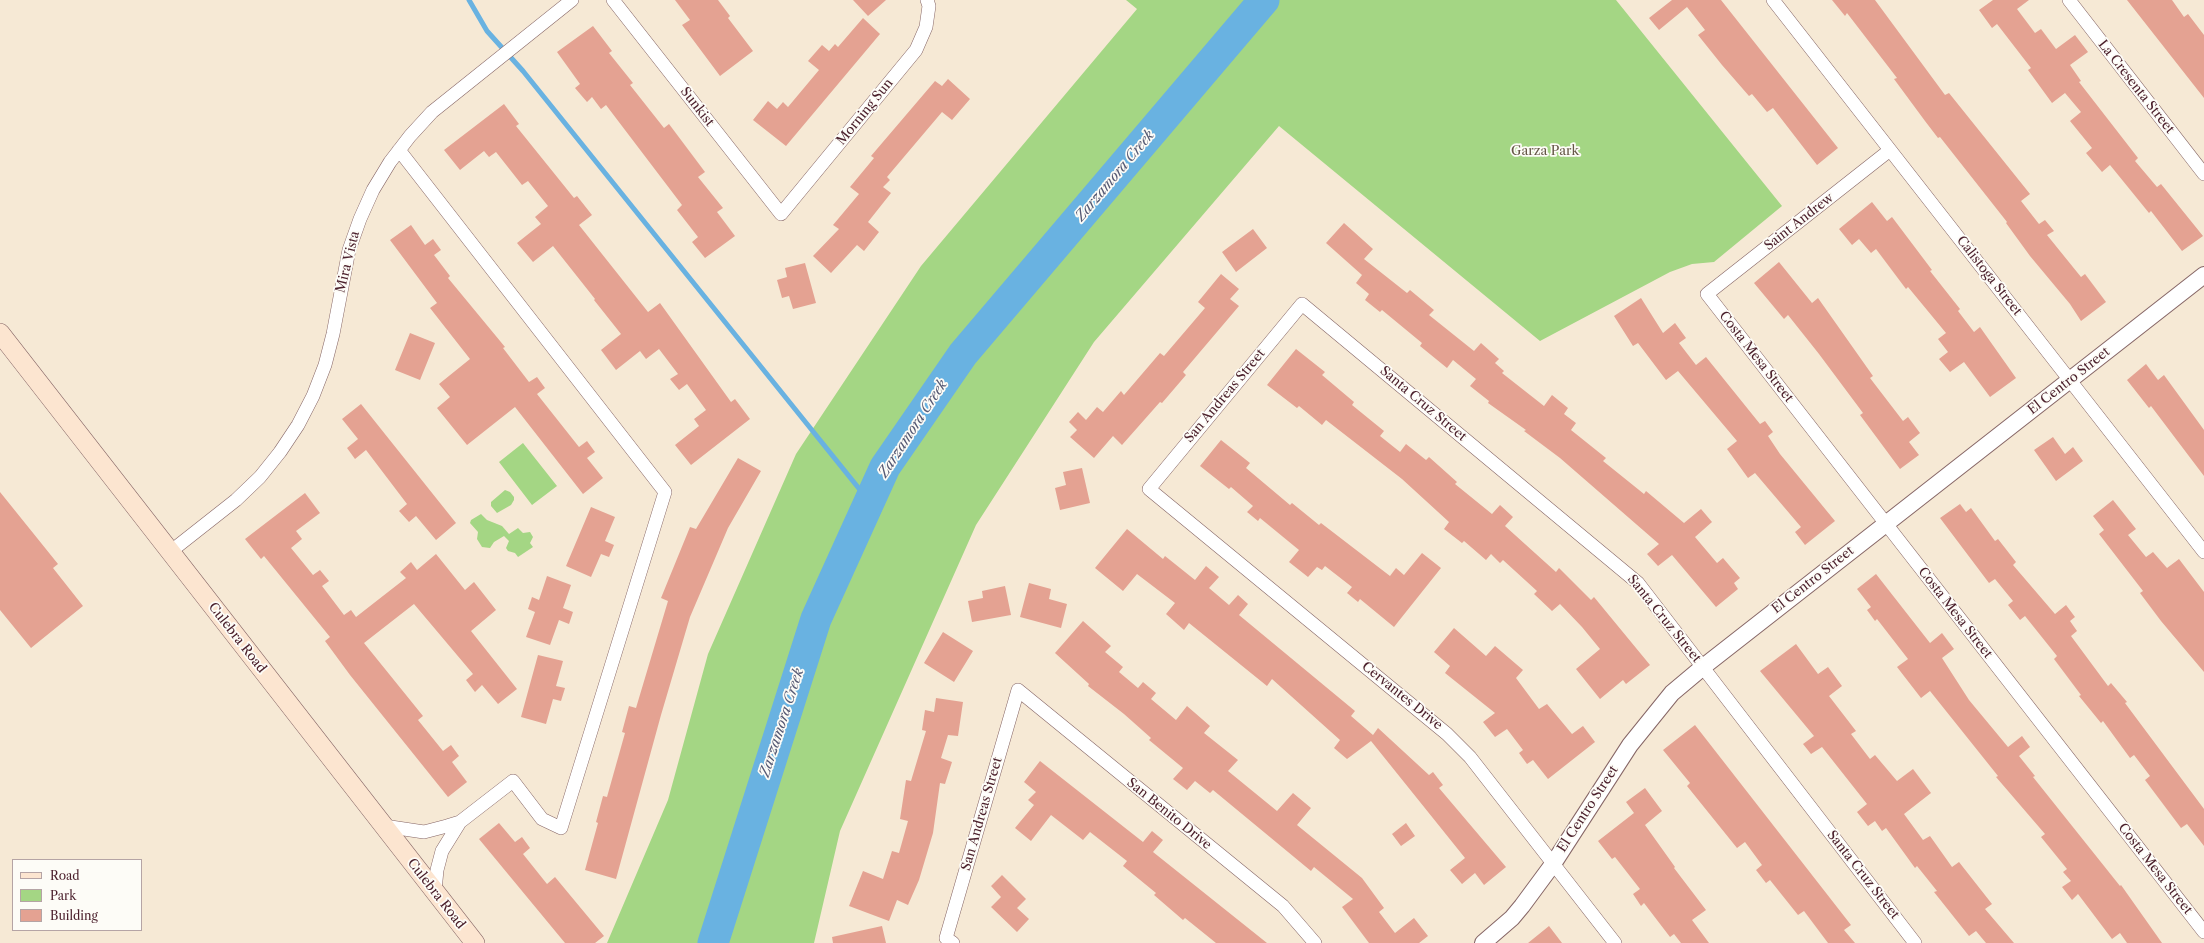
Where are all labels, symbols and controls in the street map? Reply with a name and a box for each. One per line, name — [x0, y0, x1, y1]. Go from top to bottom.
street label: La Cresenta Street — [2095, 37, 2177, 137]
street label: Morning Sun — [834, 76, 896, 148]
street label: Sunkist — [677, 84, 717, 130]
water label: Zarzamora Creek — [1072, 127, 1158, 225]
park label: Garza Park — [1511, 143, 1579, 159]
street label: Saint Andrew — [1761, 190, 1837, 254]
street label: Mira Vista — [333, 229, 363, 295]
street label: Calistoga Street — [1953, 233, 2025, 319]
street label: Costa Mesa Street — [1716, 308, 1796, 406]
street label: El Centro Street — [2025, 344, 2113, 418]
street label: San Andreas Street — [1181, 346, 1269, 446]
street label: Santa Cruz Street — [1377, 363, 1469, 445]
water label: Zarzamora Creek — [875, 377, 951, 481]
street label: El Centro Street — [1769, 543, 1857, 617]
street label: Costa Mesa Street — [1915, 564, 1995, 662]
street label: Santa Cruz Street — [1624, 572, 1704, 666]
street label: Culebra Road — [205, 600, 269, 676]
street label: Cervantes Drive — [1359, 659, 1445, 733]
water label: Zarzamora Creek — [756, 666, 808, 780]
street label: San Andreas Street — [958, 755, 1006, 873]
street label: El Centro Street — [1554, 763, 1622, 855]
street label: San Benito Drive — [1124, 775, 1214, 853]
street label: Costa Mesa Street — [2115, 820, 2195, 918]
street label: Santa Cruz Street — [1824, 828, 1902, 922]
street label: Culebra Road — [404, 856, 468, 932]
legend — [12, 859, 142, 931]
text: Road — [50, 868, 80, 883]
text: Park — [50, 888, 76, 903]
text: Building — [50, 908, 98, 923]

